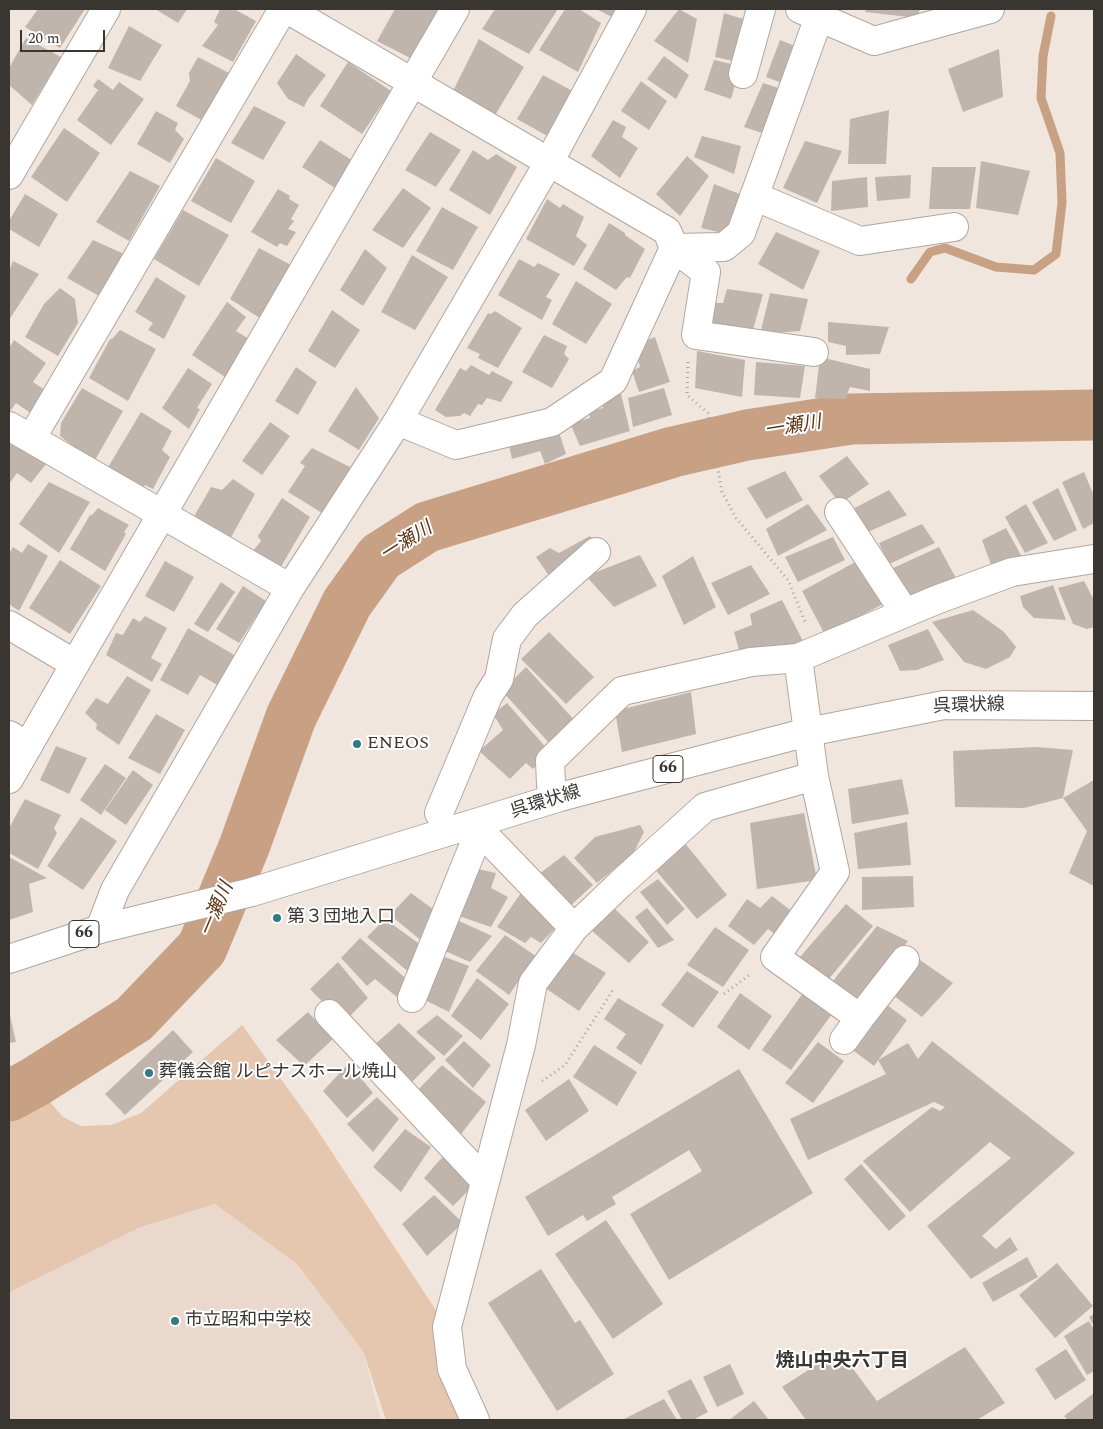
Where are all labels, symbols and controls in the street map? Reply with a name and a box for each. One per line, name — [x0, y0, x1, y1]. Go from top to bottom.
scale bar — [22, 20, 108, 52]
text: 20 m — [28, 27, 60, 50]
water label: 一瀬川 — [763, 412, 823, 444]
water label: 一瀬川 — [377, 518, 437, 568]
street label: 呉環状線 — [933, 695, 1005, 719]
place label: ENEOS — [367, 733, 429, 755]
marker: ENEOS — [351, 738, 363, 750]
road number: 66 — [653, 756, 683, 782]
street label: 呉環状線 — [508, 782, 584, 824]
water label: 一瀬川 — [196, 879, 240, 941]
place label: 第３団地入口 — [287, 907, 395, 929]
marker: 第３団地入口 — [271, 912, 283, 924]
road number: 66 — [69, 921, 99, 948]
place label: 葬儀会館 ルピナスホール焼山 — [159, 1062, 397, 1084]
marker: 葬儀会館 ルピナスホール焼山 — [143, 1067, 155, 1079]
place label: 市立昭和中学校 — [185, 1310, 311, 1332]
marker: 市立昭和中学校 — [169, 1315, 181, 1327]
district label: 焼山中央六丁目 — [776, 1351, 908, 1373]

